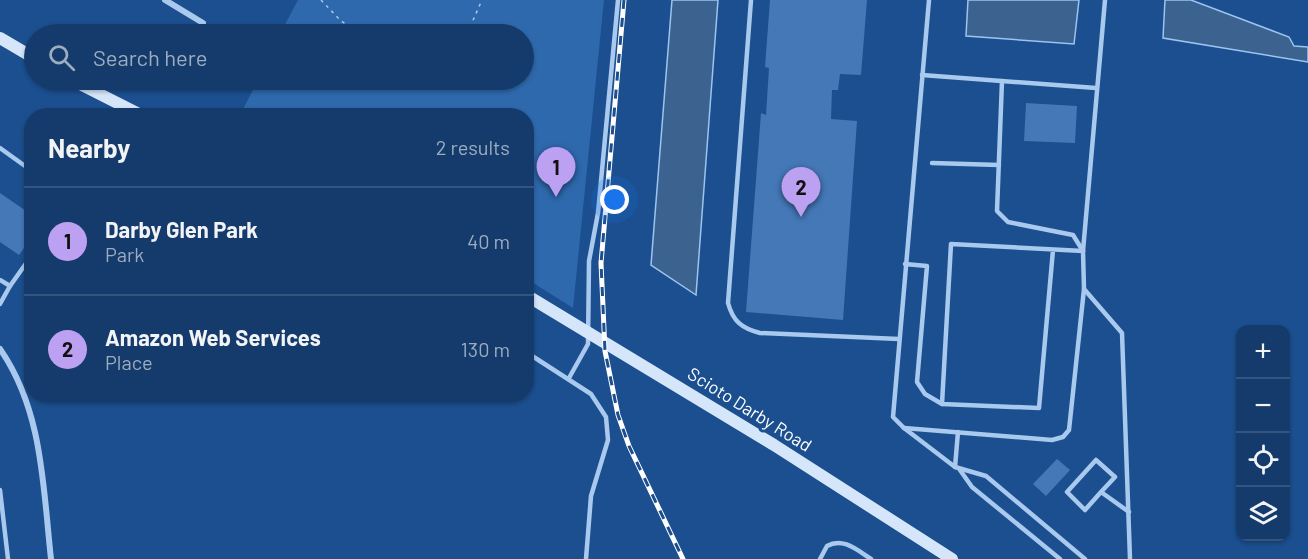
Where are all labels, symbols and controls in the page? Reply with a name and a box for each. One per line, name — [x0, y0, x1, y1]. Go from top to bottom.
search box — [24, 24, 534, 90]
icon: search — [45, 41, 78, 74]
text: Search here — [93, 44, 207, 70]
text: Nearby — [48, 132, 130, 163]
text: 2 results — [436, 135, 510, 159]
pin: 1 — [536, 148, 576, 197]
pin: 2 — [782, 168, 820, 217]
your location — [600, 185, 629, 214]
text: Darby Glen Park — [105, 216, 258, 242]
text: 1 — [64, 229, 71, 253]
text: 40 m — [467, 229, 510, 253]
text: Park — [105, 242, 144, 266]
text: Amazon Web Services — [105, 324, 321, 350]
map controls — [1236, 325, 1290, 541]
button: + — [1236, 325, 1290, 379]
text: 2 — [62, 337, 73, 361]
text: 130 m — [461, 337, 510, 361]
text: Place — [105, 350, 153, 374]
street label: Scioto Darby Road — [684, 362, 816, 456]
button: − — [1236, 379, 1290, 433]
button: locate — [1236, 433, 1290, 487]
button: layers — [1236, 487, 1290, 541]

